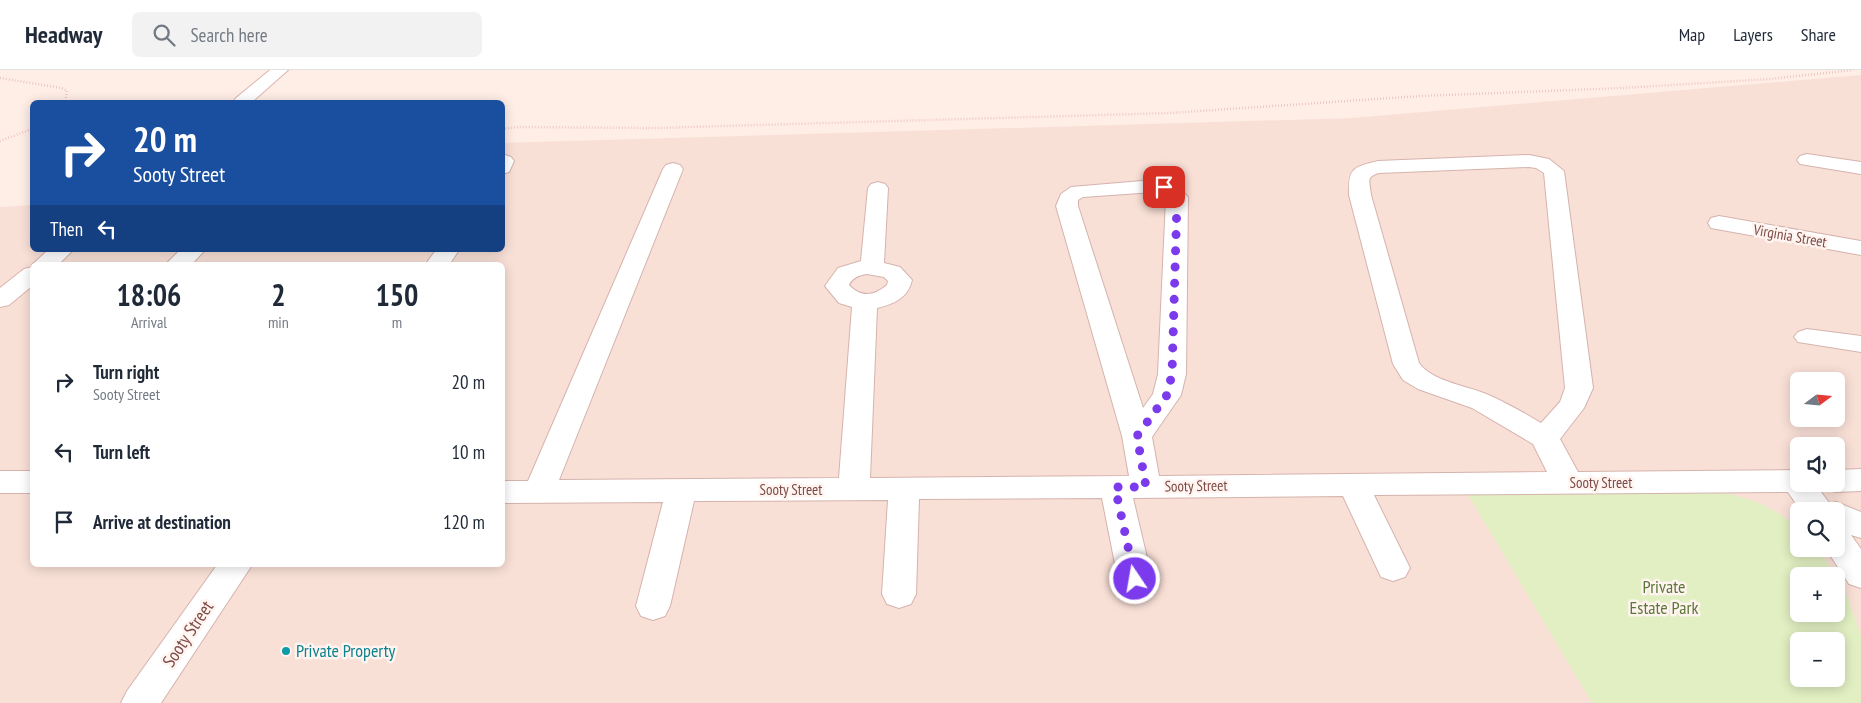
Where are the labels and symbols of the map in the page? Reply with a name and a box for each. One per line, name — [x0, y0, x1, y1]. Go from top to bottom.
pin — [1143, 166, 1185, 208]
street label: Virginia Street — [1751, 220, 1828, 251]
north arrow — [1790, 372, 1845, 428]
street label: Sooty Street — [1570, 473, 1632, 492]
street label: Sooty Street — [1164, 475, 1228, 496]
street label: Sooty Street — [760, 480, 822, 499]
position arrow — [1108, 552, 1160, 604]
park label: Private Estate Park — [1630, 575, 1698, 619]
street label: Sooty Street — [157, 596, 218, 671]
place label: Private Property — [296, 639, 396, 662]
marker: Private Property — [280, 645, 292, 657]

